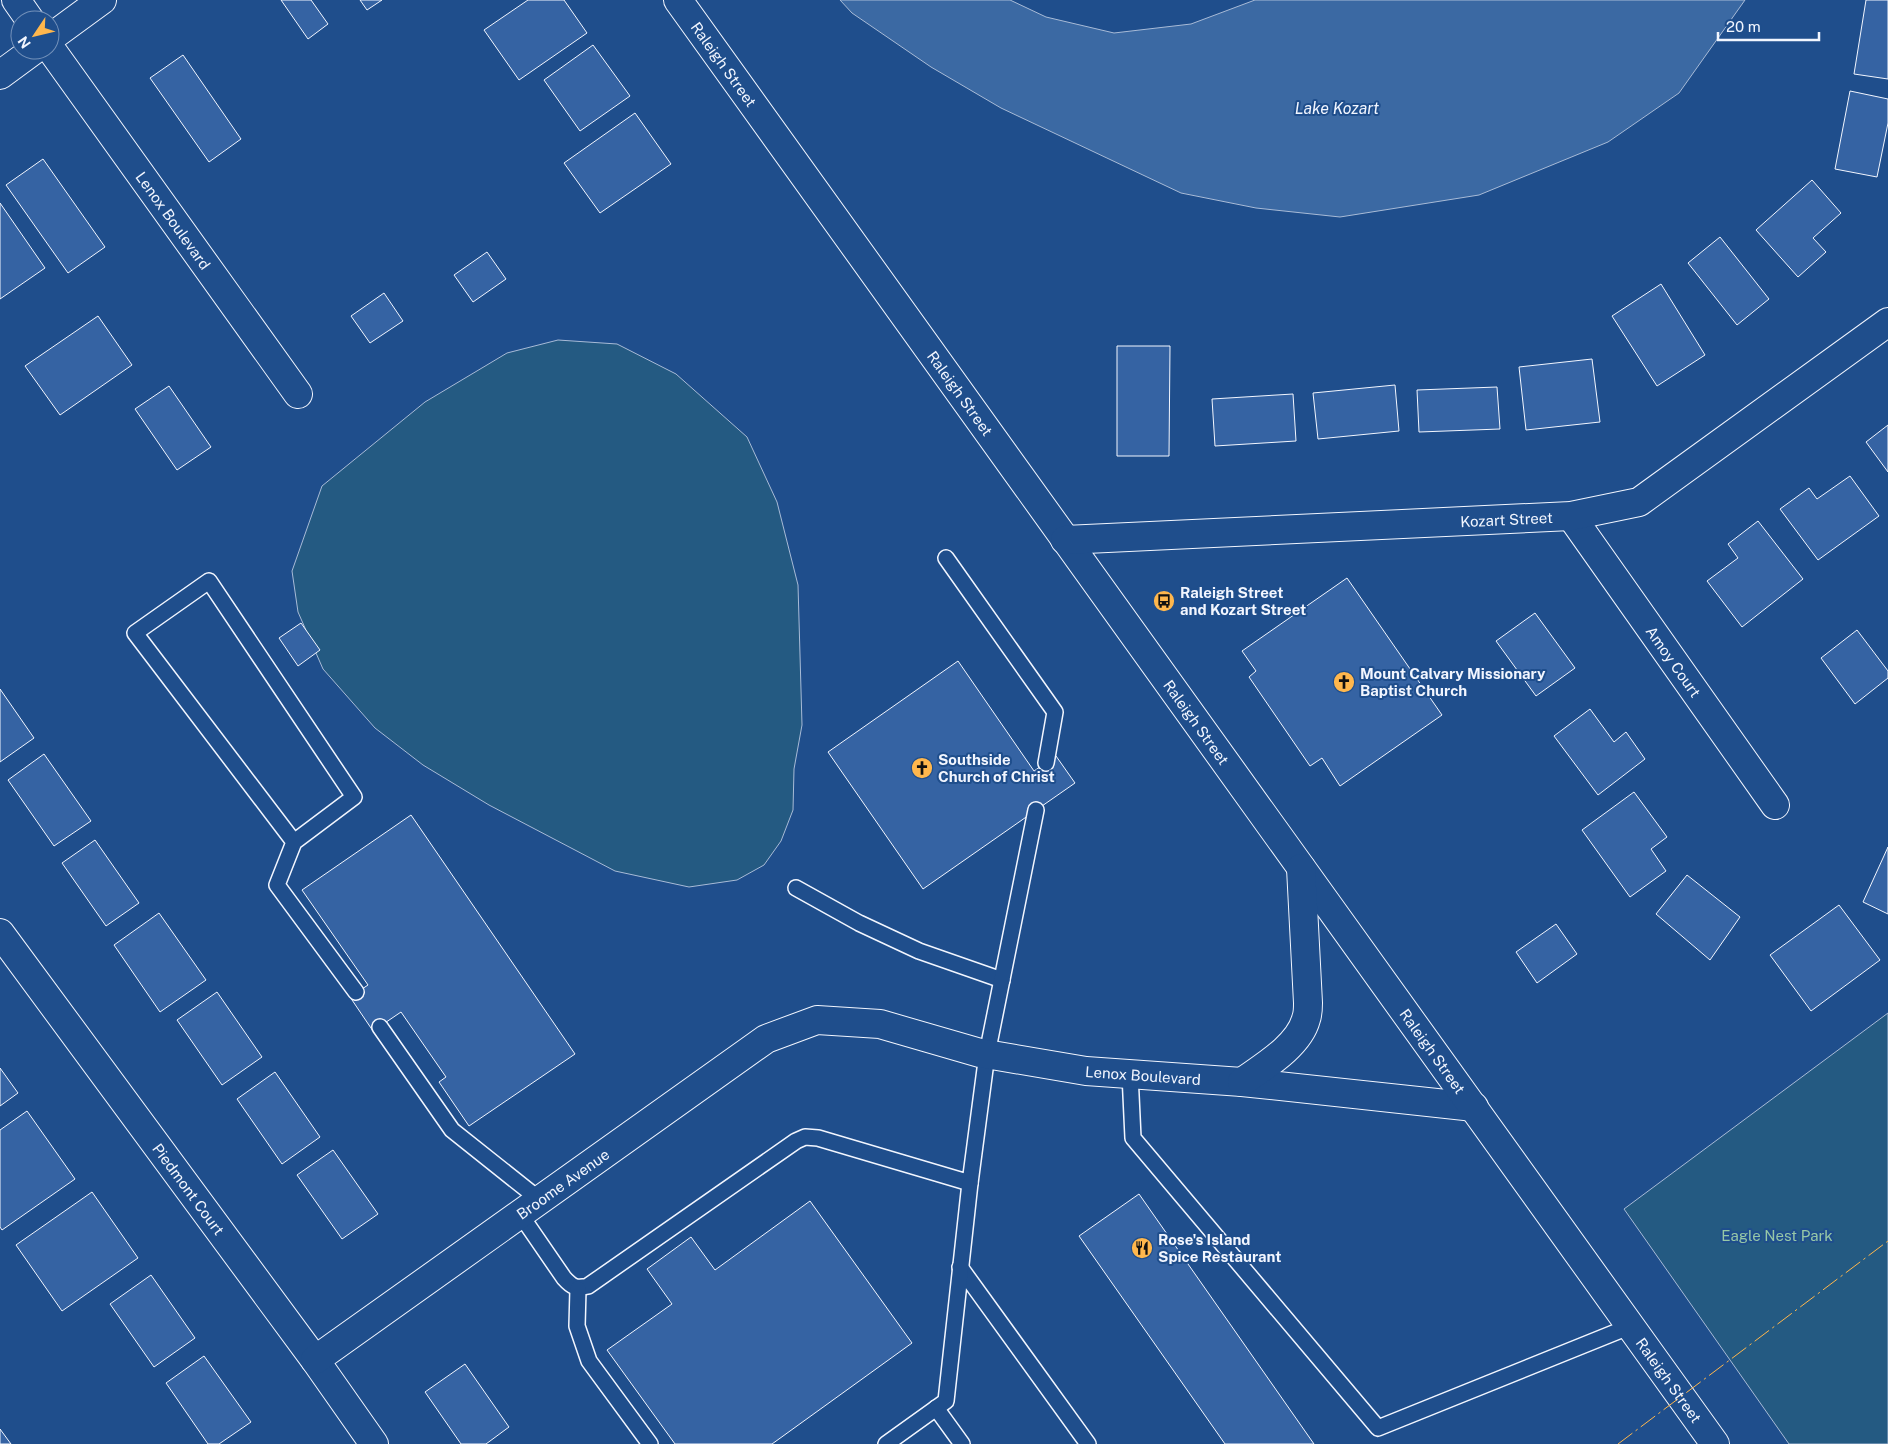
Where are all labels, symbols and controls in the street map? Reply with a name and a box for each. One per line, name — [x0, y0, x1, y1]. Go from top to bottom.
north arrow — [10, 10, 60, 60]
scale bar — [1718, 10, 1819, 42]
text: 20 m — [1726, 18, 1761, 35]
street label: Raleigh Street — [688, 19, 760, 110]
text: N — [15, 33, 34, 52]
water label: Lake Kozart — [1295, 99, 1379, 118]
street label: Lenox Boulevard — [133, 168, 214, 272]
street label: Raleigh Street — [924, 347, 997, 439]
street label: Kozart Street — [1460, 508, 1553, 530]
place label: Raleigh Street and Kozart Street — [1180, 584, 1306, 618]
bus stop icon: Raleigh Street and Kozart Street — [1152, 589, 1176, 613]
street label: Amoy Court — [1643, 623, 1705, 700]
place label: Mount Calvary Missionary Baptist Church — [1360, 665, 1546, 699]
church icon: Mount Calvary Missionary Baptist Church — [1332, 670, 1356, 694]
street label: Raleigh Street — [1160, 676, 1233, 768]
place label: Southside Church of Christ — [938, 751, 1055, 785]
church icon: Southside Church of Christ — [910, 756, 934, 780]
street label: Raleigh Street — [1397, 1005, 1469, 1097]
street label: Lenox Boulevard — [1085, 1062, 1202, 1088]
street label: Piedmont Court — [150, 1140, 228, 1238]
street label: Broome Avenue — [513, 1145, 612, 1222]
park label: Eagle Nest Park — [1721, 1227, 1833, 1244]
place label: Rose's Island Spice Restaurant — [1158, 1231, 1281, 1265]
restaurant icon: Rose's Island Spice Restaurant — [1130, 1236, 1154, 1260]
street label: Raleigh Street — [1633, 1334, 1705, 1426]

